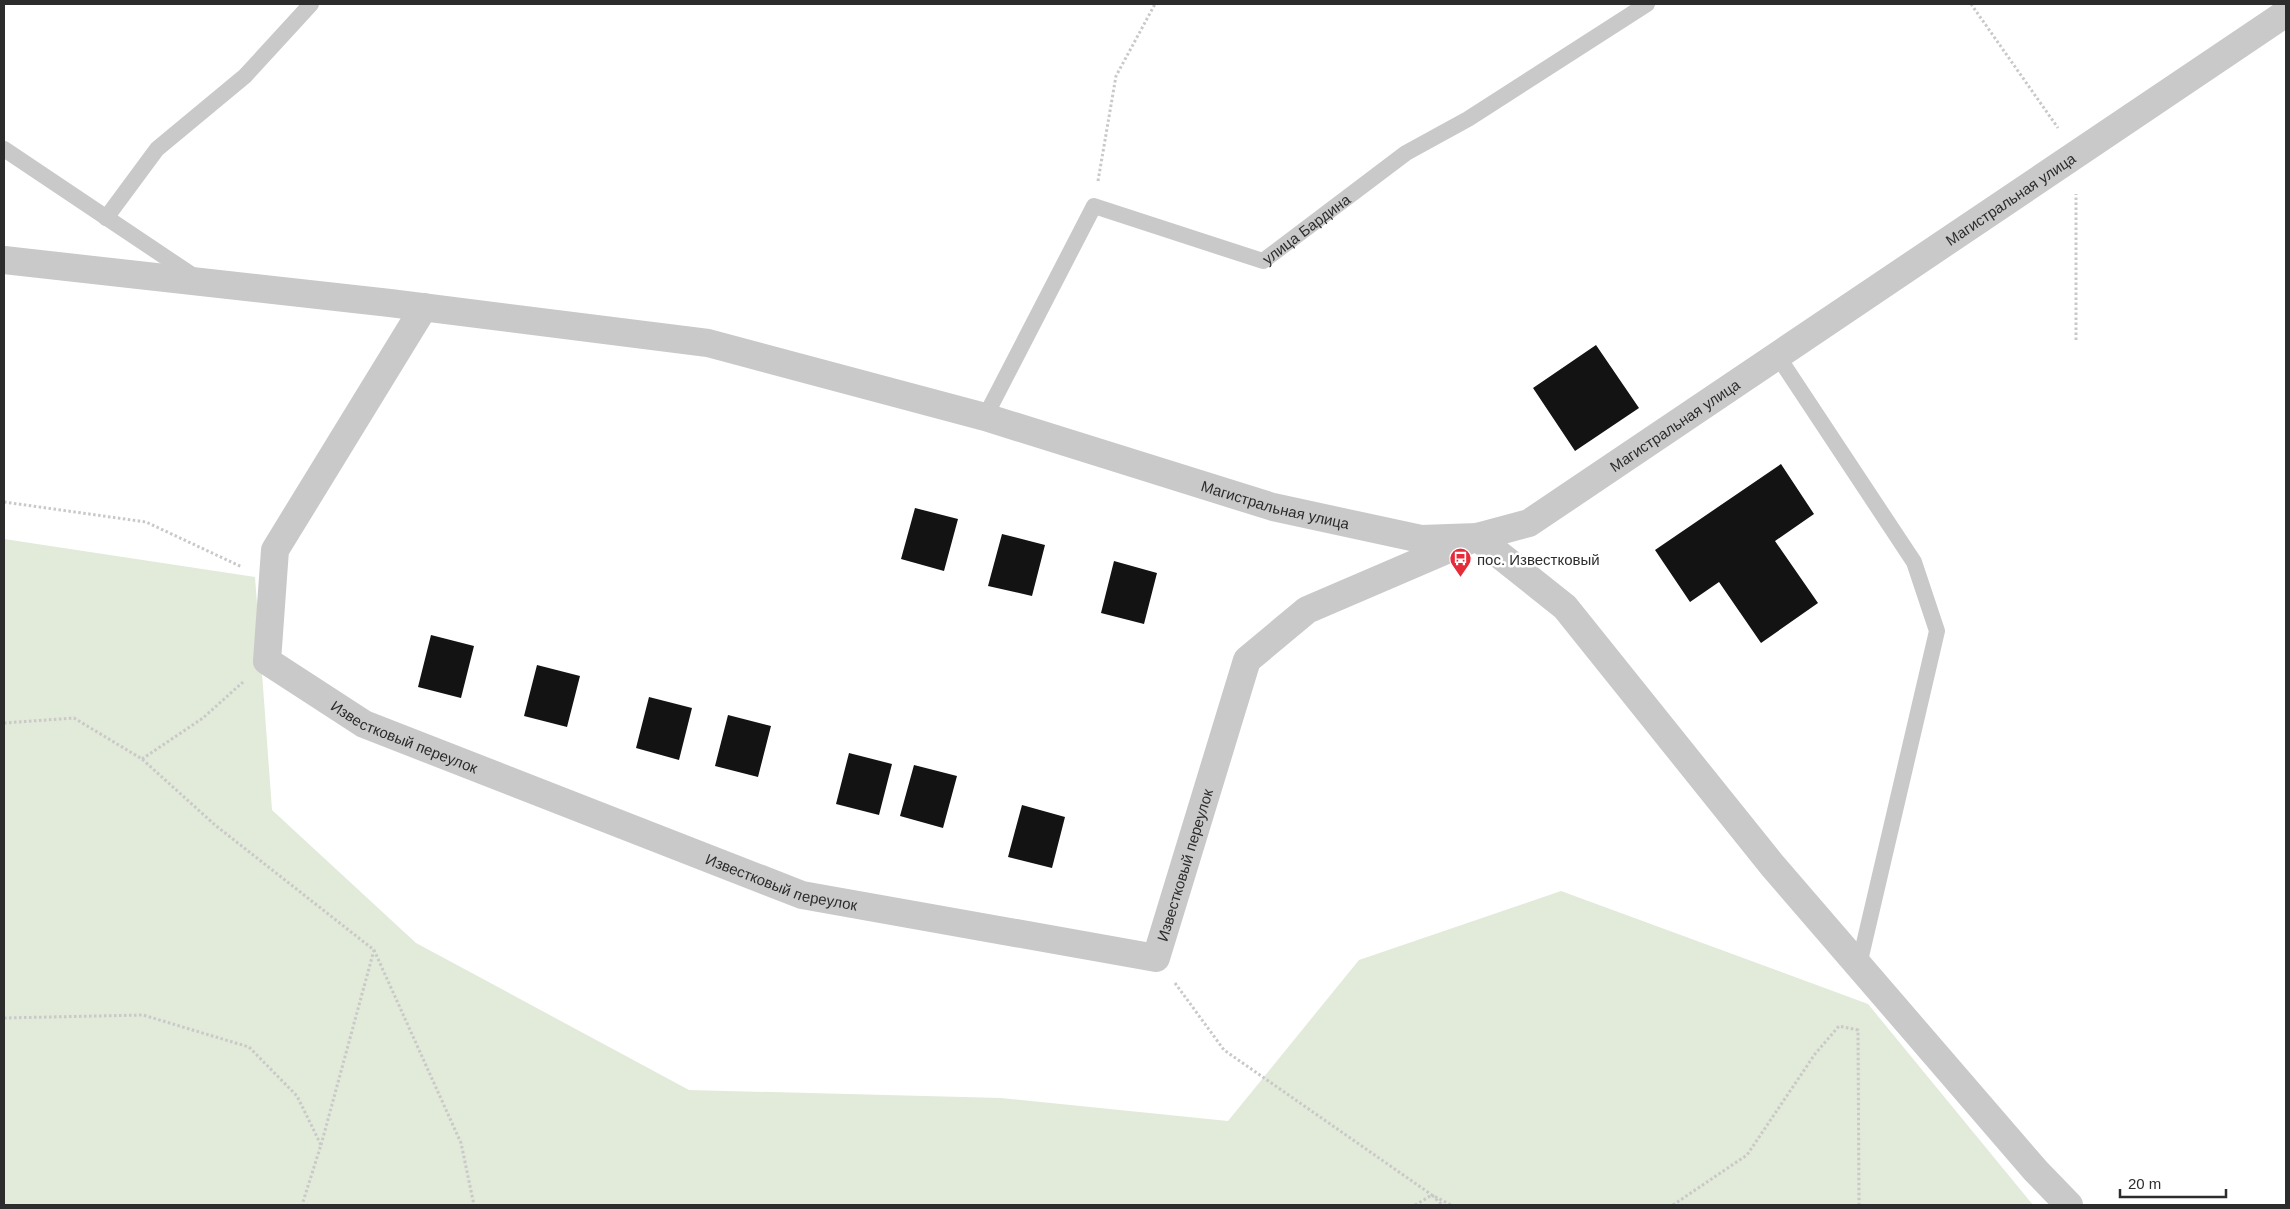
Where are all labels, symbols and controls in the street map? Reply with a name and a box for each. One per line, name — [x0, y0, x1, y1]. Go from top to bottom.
street label: Магистральная улица — [1942, 149, 2079, 248]
street label: улица Бардина — [1259, 190, 1354, 267]
street label: Магистральная улица — [1606, 375, 1743, 475]
street label: Магистральная улица — [1199, 477, 1352, 532]
bus stop icon: пос. Известковый — [1449, 547, 1473, 578]
place label: пос. Известковый — [1477, 551, 1600, 568]
street label: Известковый переулок — [328, 697, 480, 776]
street label: Известковый переулок — [1153, 786, 1216, 943]
street label: Известковый переулок — [703, 850, 859, 913]
scale bar — [2120, 1166, 2226, 1198]
text: 20 m — [2128, 1175, 2161, 1192]

